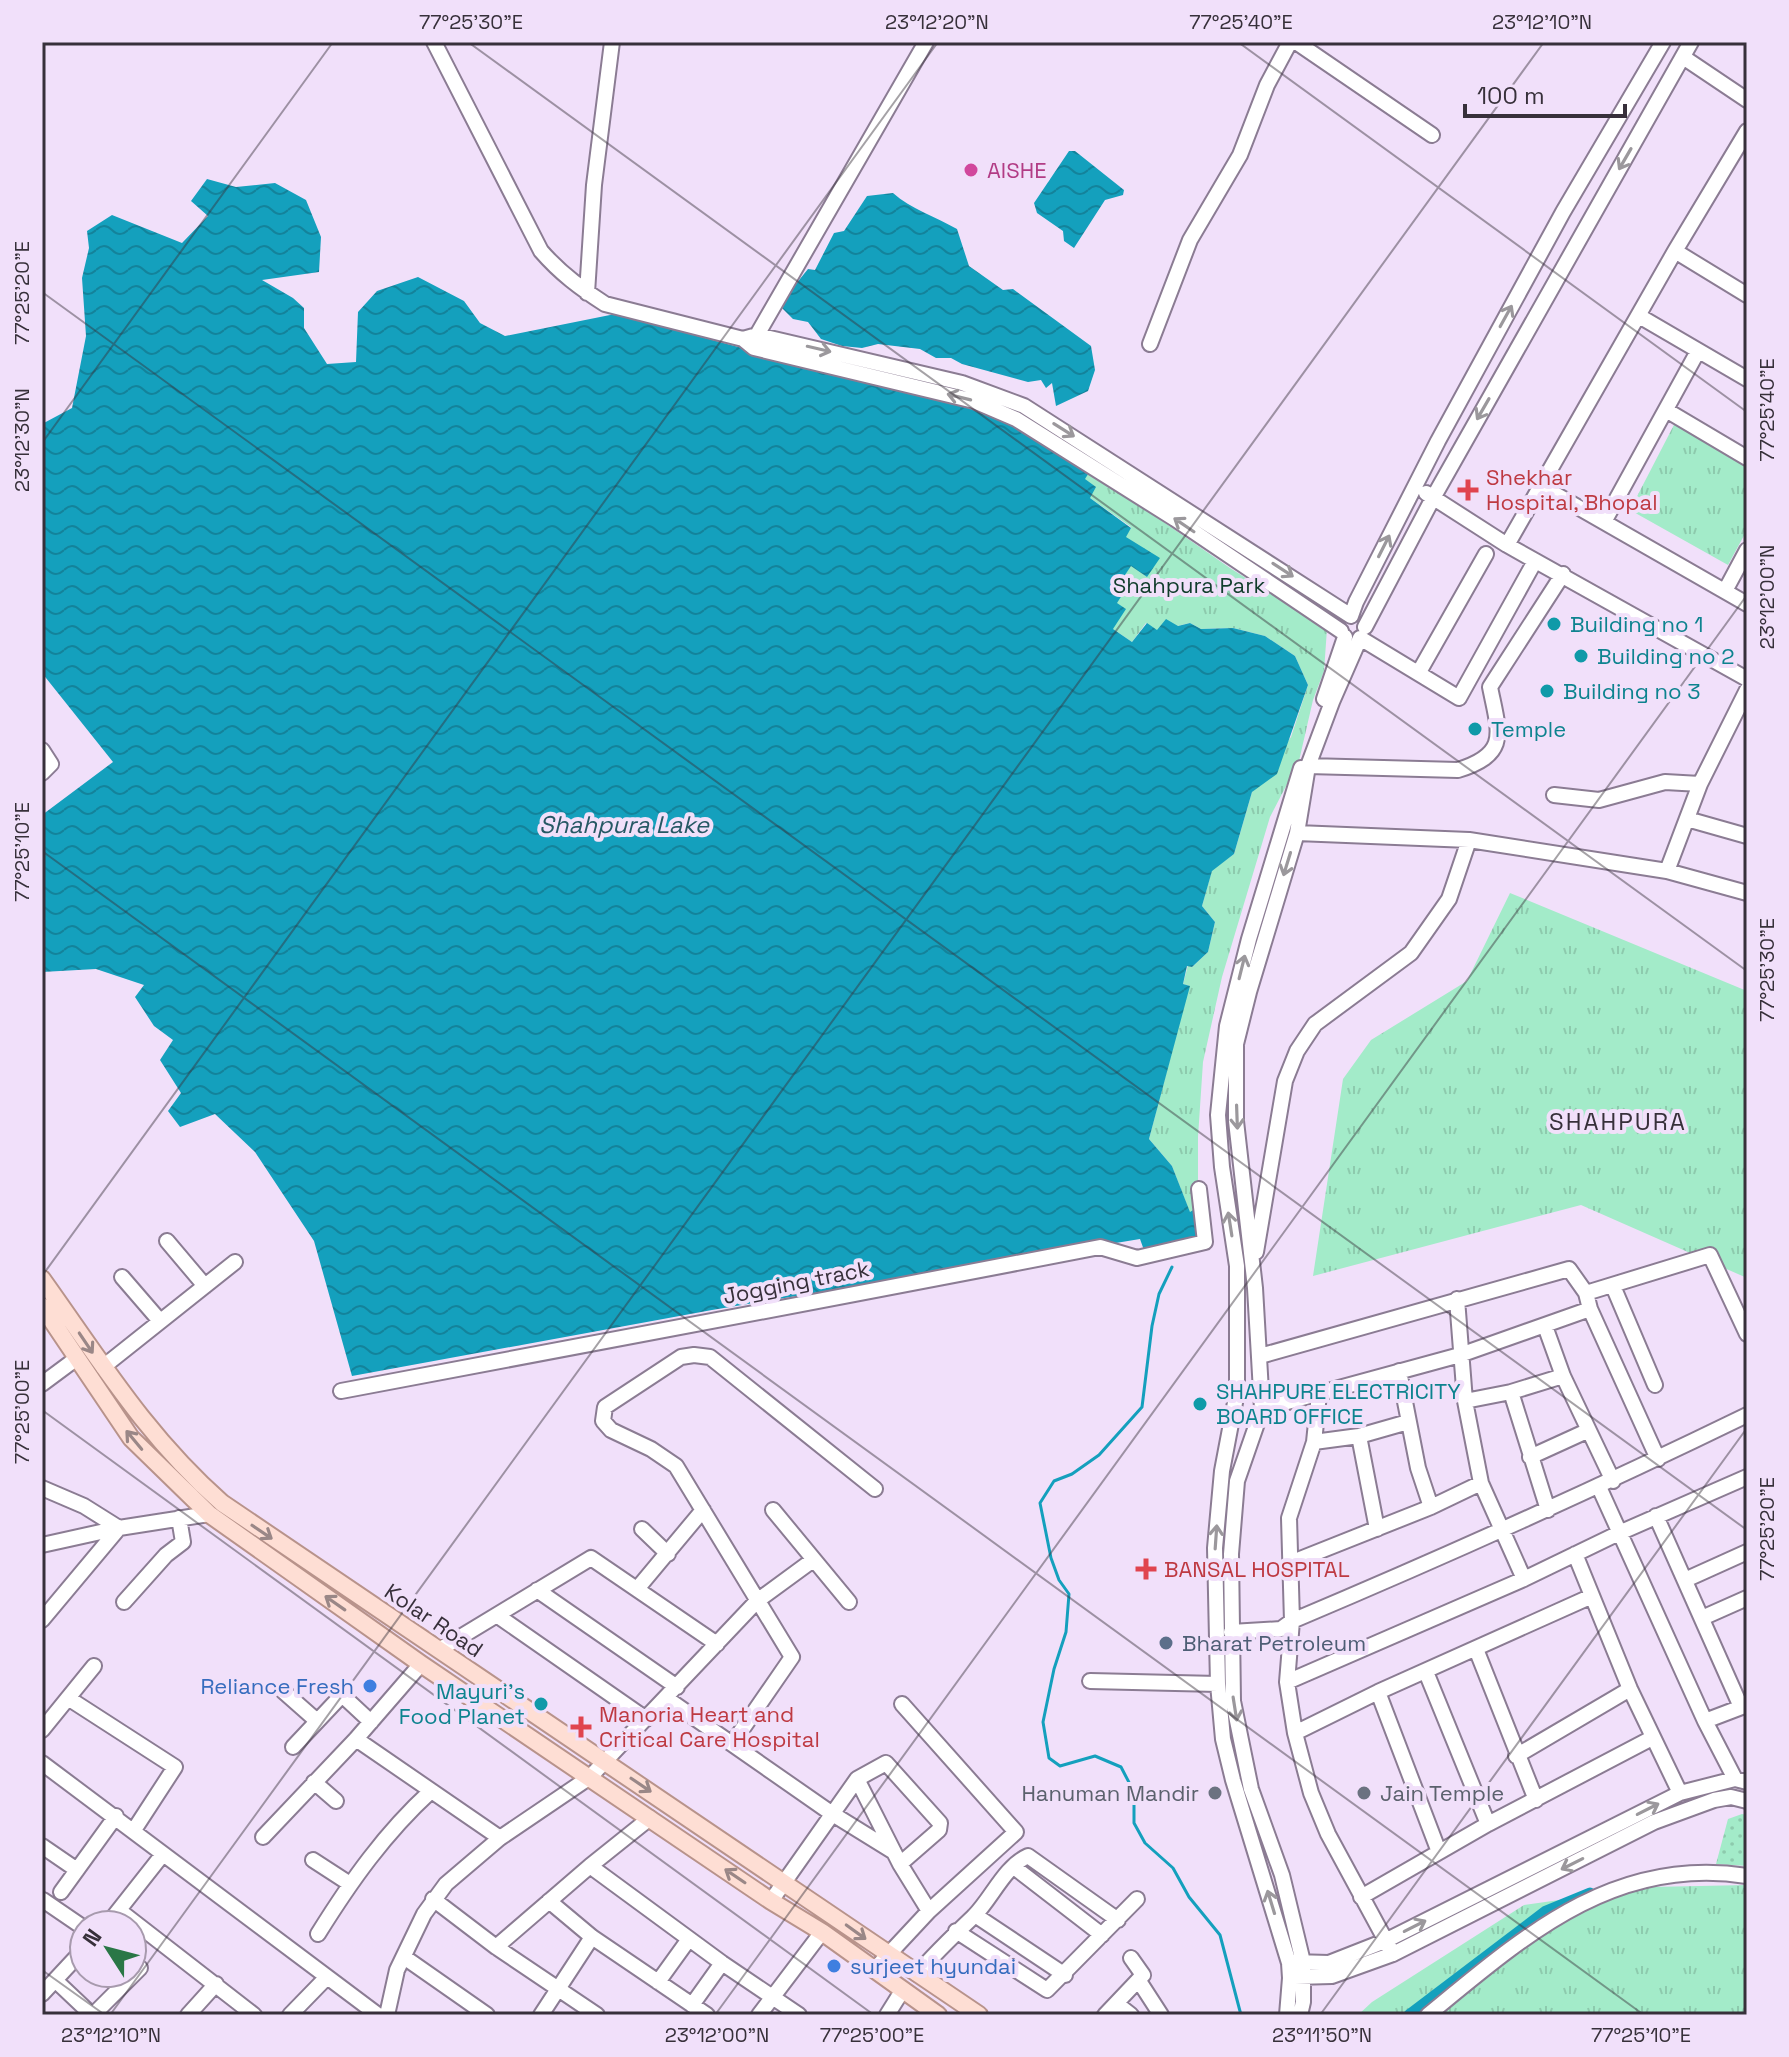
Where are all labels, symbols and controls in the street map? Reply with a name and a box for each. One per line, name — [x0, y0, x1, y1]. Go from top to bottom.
text: 77°25'30"E — [419, 9, 523, 35]
text: 23°12'20"N — [885, 9, 989, 35]
text: 77°25'40"E — [1189, 9, 1293, 35]
text: 23°12'10"N — [1492, 9, 1592, 35]
scale bar — [1465, 68, 1625, 118]
text: 100 m — [1477, 80, 1545, 111]
one-way arrow — [1617, 146, 1633, 170]
place label: AISHE — [987, 156, 1047, 184]
marker: AISHE — [962, 161, 980, 179]
text: 77°25'20"E — [9, 241, 35, 345]
one-way arrow — [1498, 305, 1514, 328]
one-way arrow — [805, 342, 831, 357]
text: 77°25'40"E — [1754, 358, 1780, 462]
text: 23°12'30"N — [9, 388, 35, 492]
one-way arrow — [946, 389, 972, 404]
one-way arrow — [1475, 397, 1491, 420]
one-way arrow — [1052, 422, 1075, 438]
place label: Shekhar Hospital, Bhopal — [1486, 463, 1658, 516]
marker: Shekhar Hospital, Bhopal — [1457, 479, 1479, 501]
one-way arrow — [1173, 517, 1195, 533]
one-way arrow — [1377, 534, 1393, 558]
text: 23°12'00"N — [1754, 545, 1780, 649]
one-way arrow — [1271, 562, 1293, 579]
park label: Shahpura Park — [1113, 571, 1266, 599]
place label: Building no 1 — [1570, 610, 1704, 638]
marker: Building no 1 — [1545, 615, 1563, 633]
place label: Building no 2 — [1597, 642, 1735, 670]
marker: Building no 2 — [1572, 647, 1590, 665]
place label: Building no 3 — [1563, 677, 1701, 705]
marker: Building no 3 — [1538, 682, 1556, 700]
place label: Temple — [1491, 715, 1566, 743]
marker: Temple — [1466, 720, 1484, 738]
text: 77°25'10"E — [9, 802, 35, 902]
water label: Shahpura Lake — [539, 809, 710, 840]
one-way arrow — [1279, 851, 1294, 876]
text: 77°25'30"E — [1754, 918, 1780, 1022]
one-way arrow — [1235, 954, 1250, 980]
one-way arrow — [1229, 1103, 1244, 1129]
district label: SHAHPURA — [1549, 1106, 1687, 1137]
one-way arrow — [1222, 1212, 1237, 1237]
street label: Jogging track — [721, 1254, 872, 1310]
one-way arrow — [79, 1331, 95, 1354]
text: 77°25'00"E — [9, 1360, 35, 1464]
place label: SHAHPURE ELECTRICITY BOARD OFFICE — [1216, 1377, 1461, 1430]
marker: SHAHPURE ELECTRICITY BOARD OFFICE — [1191, 1395, 1209, 1413]
one-way arrow — [125, 1431, 143, 1451]
text: 77°25'20"E — [1754, 1477, 1780, 1581]
one-way arrow — [250, 1524, 273, 1540]
one-way arrow — [1209, 1524, 1224, 1551]
place label: BANSAL HOSPITAL — [1164, 1555, 1350, 1583]
marker: BANSAL HOSPITAL — [1135, 1558, 1157, 1580]
street label: Kolar Road — [380, 1577, 488, 1663]
one-way arrow — [325, 1595, 347, 1611]
place label: Bharat Petroleum — [1182, 1629, 1366, 1657]
marker: Bharat Petroleum — [1157, 1634, 1175, 1652]
place label: Reliance Fresh — [200, 1672, 354, 1700]
marker: Reliance Fresh — [361, 1677, 379, 1695]
place label: Mayuri's Food Planet — [399, 1677, 525, 1730]
marker: Mayuri's Food Planet — [532, 1695, 550, 1713]
one-way arrow — [1229, 1696, 1244, 1722]
place label: Manoria Heart and Critical Care Hospital — [599, 1700, 820, 1753]
marker: Manoria Heart and Critical Care Hospital — [570, 1716, 592, 1738]
one-way arrow — [629, 1778, 652, 1794]
place label: Hanuman Mandir — [1021, 1779, 1199, 1807]
place label: Jain Temple — [1380, 1779, 1504, 1807]
marker: Hanuman Mandir — [1206, 1784, 1224, 1802]
marker: Jain Temple — [1355, 1784, 1373, 1802]
one-way arrow — [1635, 1801, 1659, 1817]
one-way arrow — [1560, 1856, 1584, 1872]
one-way arrow — [724, 1868, 746, 1884]
one-way arrow — [1263, 1890, 1278, 1916]
north arrow — [68, 1909, 148, 1989]
one-way arrow — [1403, 1917, 1427, 1933]
text: N — [76, 1923, 107, 1951]
one-way arrow — [844, 1924, 866, 1940]
place label: surjeet hyundai — [850, 1952, 1016, 1980]
marker: surjeet hyundai — [825, 1957, 843, 1975]
text: 23°12'10"N — [61, 2022, 161, 2048]
text: 23°12'00"N — [665, 2022, 769, 2048]
text: 77°25'00"E — [820, 2022, 924, 2048]
text: 23°11'50"N — [1272, 2022, 1372, 2048]
text: 77°25'10"E — [1591, 2022, 1691, 2048]

